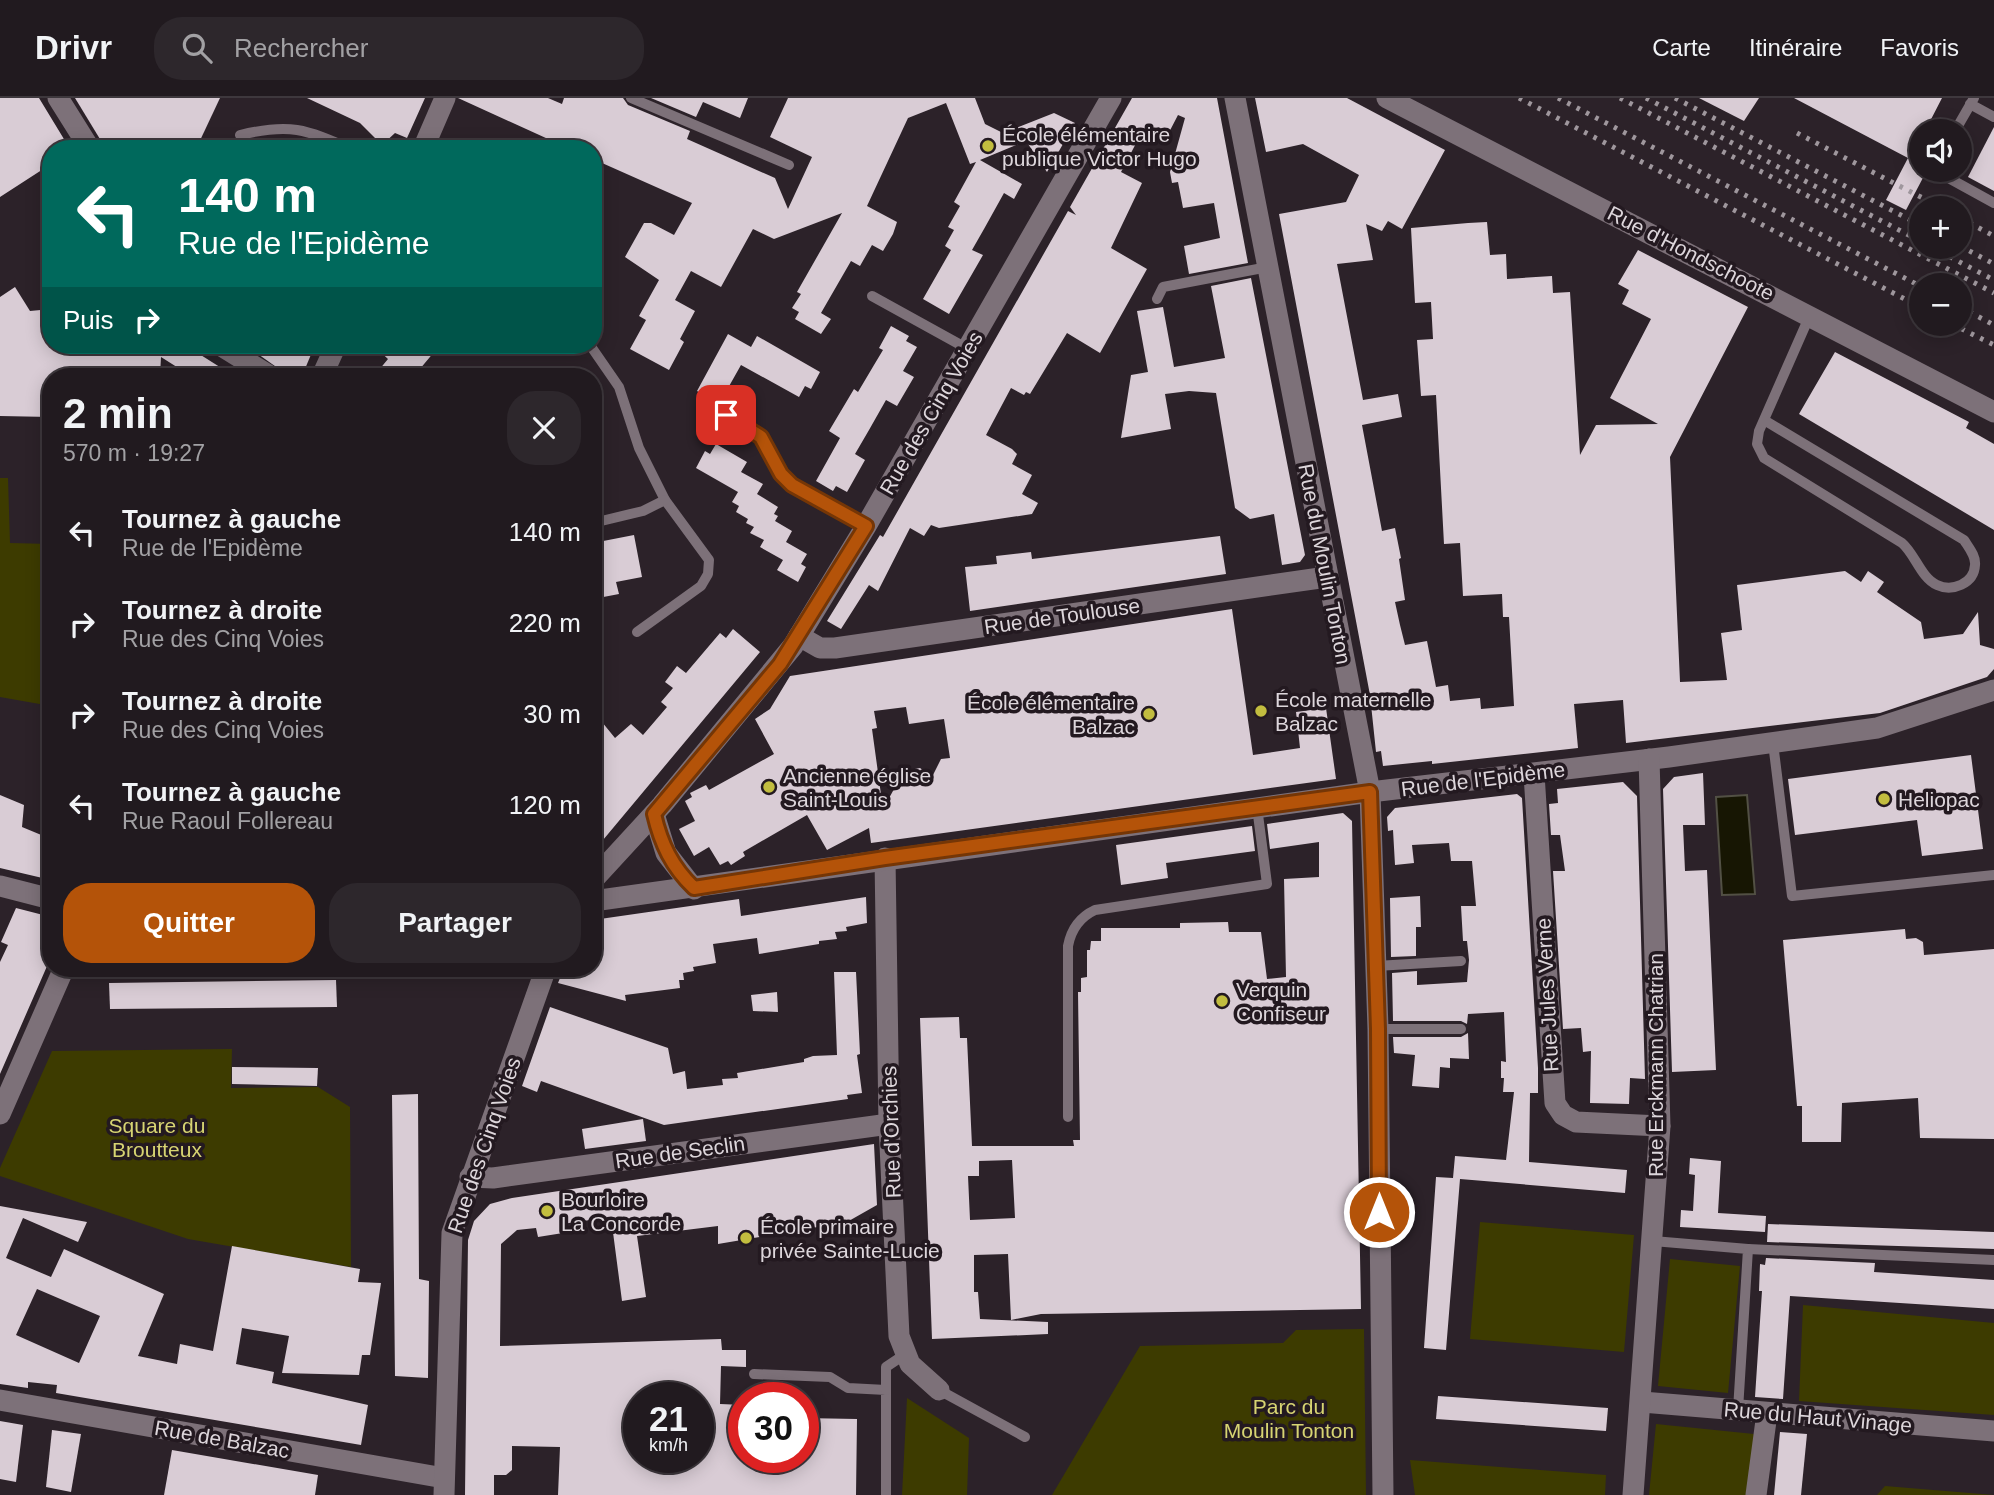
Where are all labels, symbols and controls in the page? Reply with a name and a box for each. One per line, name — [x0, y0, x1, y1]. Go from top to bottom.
search box — [154, 17, 644, 80]
text: Drivr — [35, 29, 112, 66]
icon: search — [178, 29, 216, 67]
text: Rechercher — [234, 33, 368, 63]
text: Carte — [1652, 34, 1711, 61]
text: Itinéraire — [1749, 34, 1842, 61]
text: Favoris — [1880, 34, 1959, 61]
map controls — [1909, 119, 1972, 336]
button: sound — [1909, 119, 1972, 182]
place label: École élémentaire publique Victor Hugo — [1002, 123, 1197, 170]
marker: École élémentaire publique Victor Hugo — [980, 138, 996, 154]
icon: left — [63, 168, 154, 259]
text: 140 m — [178, 168, 317, 222]
button: + — [1909, 196, 1972, 259]
street label: Rue d'Hondschoote — [1604, 201, 1778, 305]
text: Rue de l'Epidème — [178, 225, 430, 261]
button: − — [1909, 273, 1972, 336]
icon: right — [128, 301, 166, 339]
text: Puis — [63, 305, 114, 335]
street label: Rue des Cinq Voies — [875, 327, 987, 499]
pin — [696, 385, 756, 445]
text: 2 min — [63, 390, 173, 437]
button: close — [507, 391, 581, 465]
icon: arrive — [707, 396, 745, 434]
text: 570 m · 19:27 — [63, 440, 205, 466]
street label: Rue du Moulin Tonton — [1294, 462, 1356, 666]
text: Tournez à gauche — [122, 504, 341, 534]
icon: left — [63, 514, 101, 552]
text: 140 m — [509, 517, 581, 547]
text: Rue de l'Epidème — [122, 535, 303, 561]
street label: Rue de Toulouse — [983, 594, 1141, 638]
text: Tournez à droite — [122, 595, 322, 625]
icon: right — [63, 605, 101, 643]
text: 220 m — [509, 608, 581, 638]
text: Rue des Cinq Voies — [122, 626, 324, 652]
text: Tournez à droite — [122, 686, 322, 716]
place label: École maternelle Balzac — [1275, 688, 1431, 735]
place label: École élémentaire Balzac — [967, 691, 1135, 738]
icon: right — [63, 696, 101, 734]
text: 30 m — [523, 699, 581, 729]
marker: École maternelle Balzac — [1253, 703, 1269, 719]
marker: École élémentaire Balzac — [1141, 706, 1157, 722]
text: Rue des Cinq Voies — [122, 717, 324, 743]
street label: Rue de l'Epidème — [1400, 758, 1566, 800]
place label: Ancienne église Saint-Louis — [783, 764, 931, 811]
text: Tournez à gauche — [122, 777, 341, 807]
marker: Ancienne église Saint-Louis — [761, 779, 777, 795]
icon: left — [63, 787, 101, 825]
place label: Heliopac — [1898, 788, 1980, 811]
text: 120 m — [509, 790, 581, 820]
marker: Heliopac — [1876, 791, 1892, 807]
text: Rue Raoul Follereau — [122, 808, 333, 834]
button: Quitter — [63, 883, 315, 963]
button: Partager — [329, 883, 581, 963]
street label: Rue Jules Verne — [1531, 917, 1563, 1073]
street label: Rue Erckmann Chatrian — [1644, 953, 1667, 1177]
place label: Verquin Confiseur — [1236, 978, 1326, 1025]
marker: Verquin Confiseur — [1214, 993, 1230, 1009]
street label: Rue des Cinq Voies — [443, 1054, 525, 1236]
street label: Rue d'Orchies — [877, 1065, 905, 1199]
park label: Square du Broutteux — [109, 1114, 205, 1161]
street label: Rue de Seclin — [614, 1132, 746, 1172]
position arrow — [1342, 1175, 1416, 1249]
place label: Bourloire La Concorde — [561, 1188, 681, 1235]
marker: Bourloire La Concorde — [539, 1203, 555, 1219]
place label: École primaire privée Sainte-Lucie — [760, 1215, 940, 1262]
marker: École primaire privée Sainte-Lucie — [738, 1230, 754, 1246]
speed limit sign: 30 — [728, 1382, 819, 1473]
park label: Parc du Moulin Tonton — [1224, 1395, 1354, 1442]
street label: Rue du Haut Vinage — [1723, 1397, 1913, 1437]
text: 21 — [649, 1399, 688, 1438]
street label: Rue de Balzac — [153, 1416, 291, 1462]
text: km/h — [649, 1435, 688, 1455]

